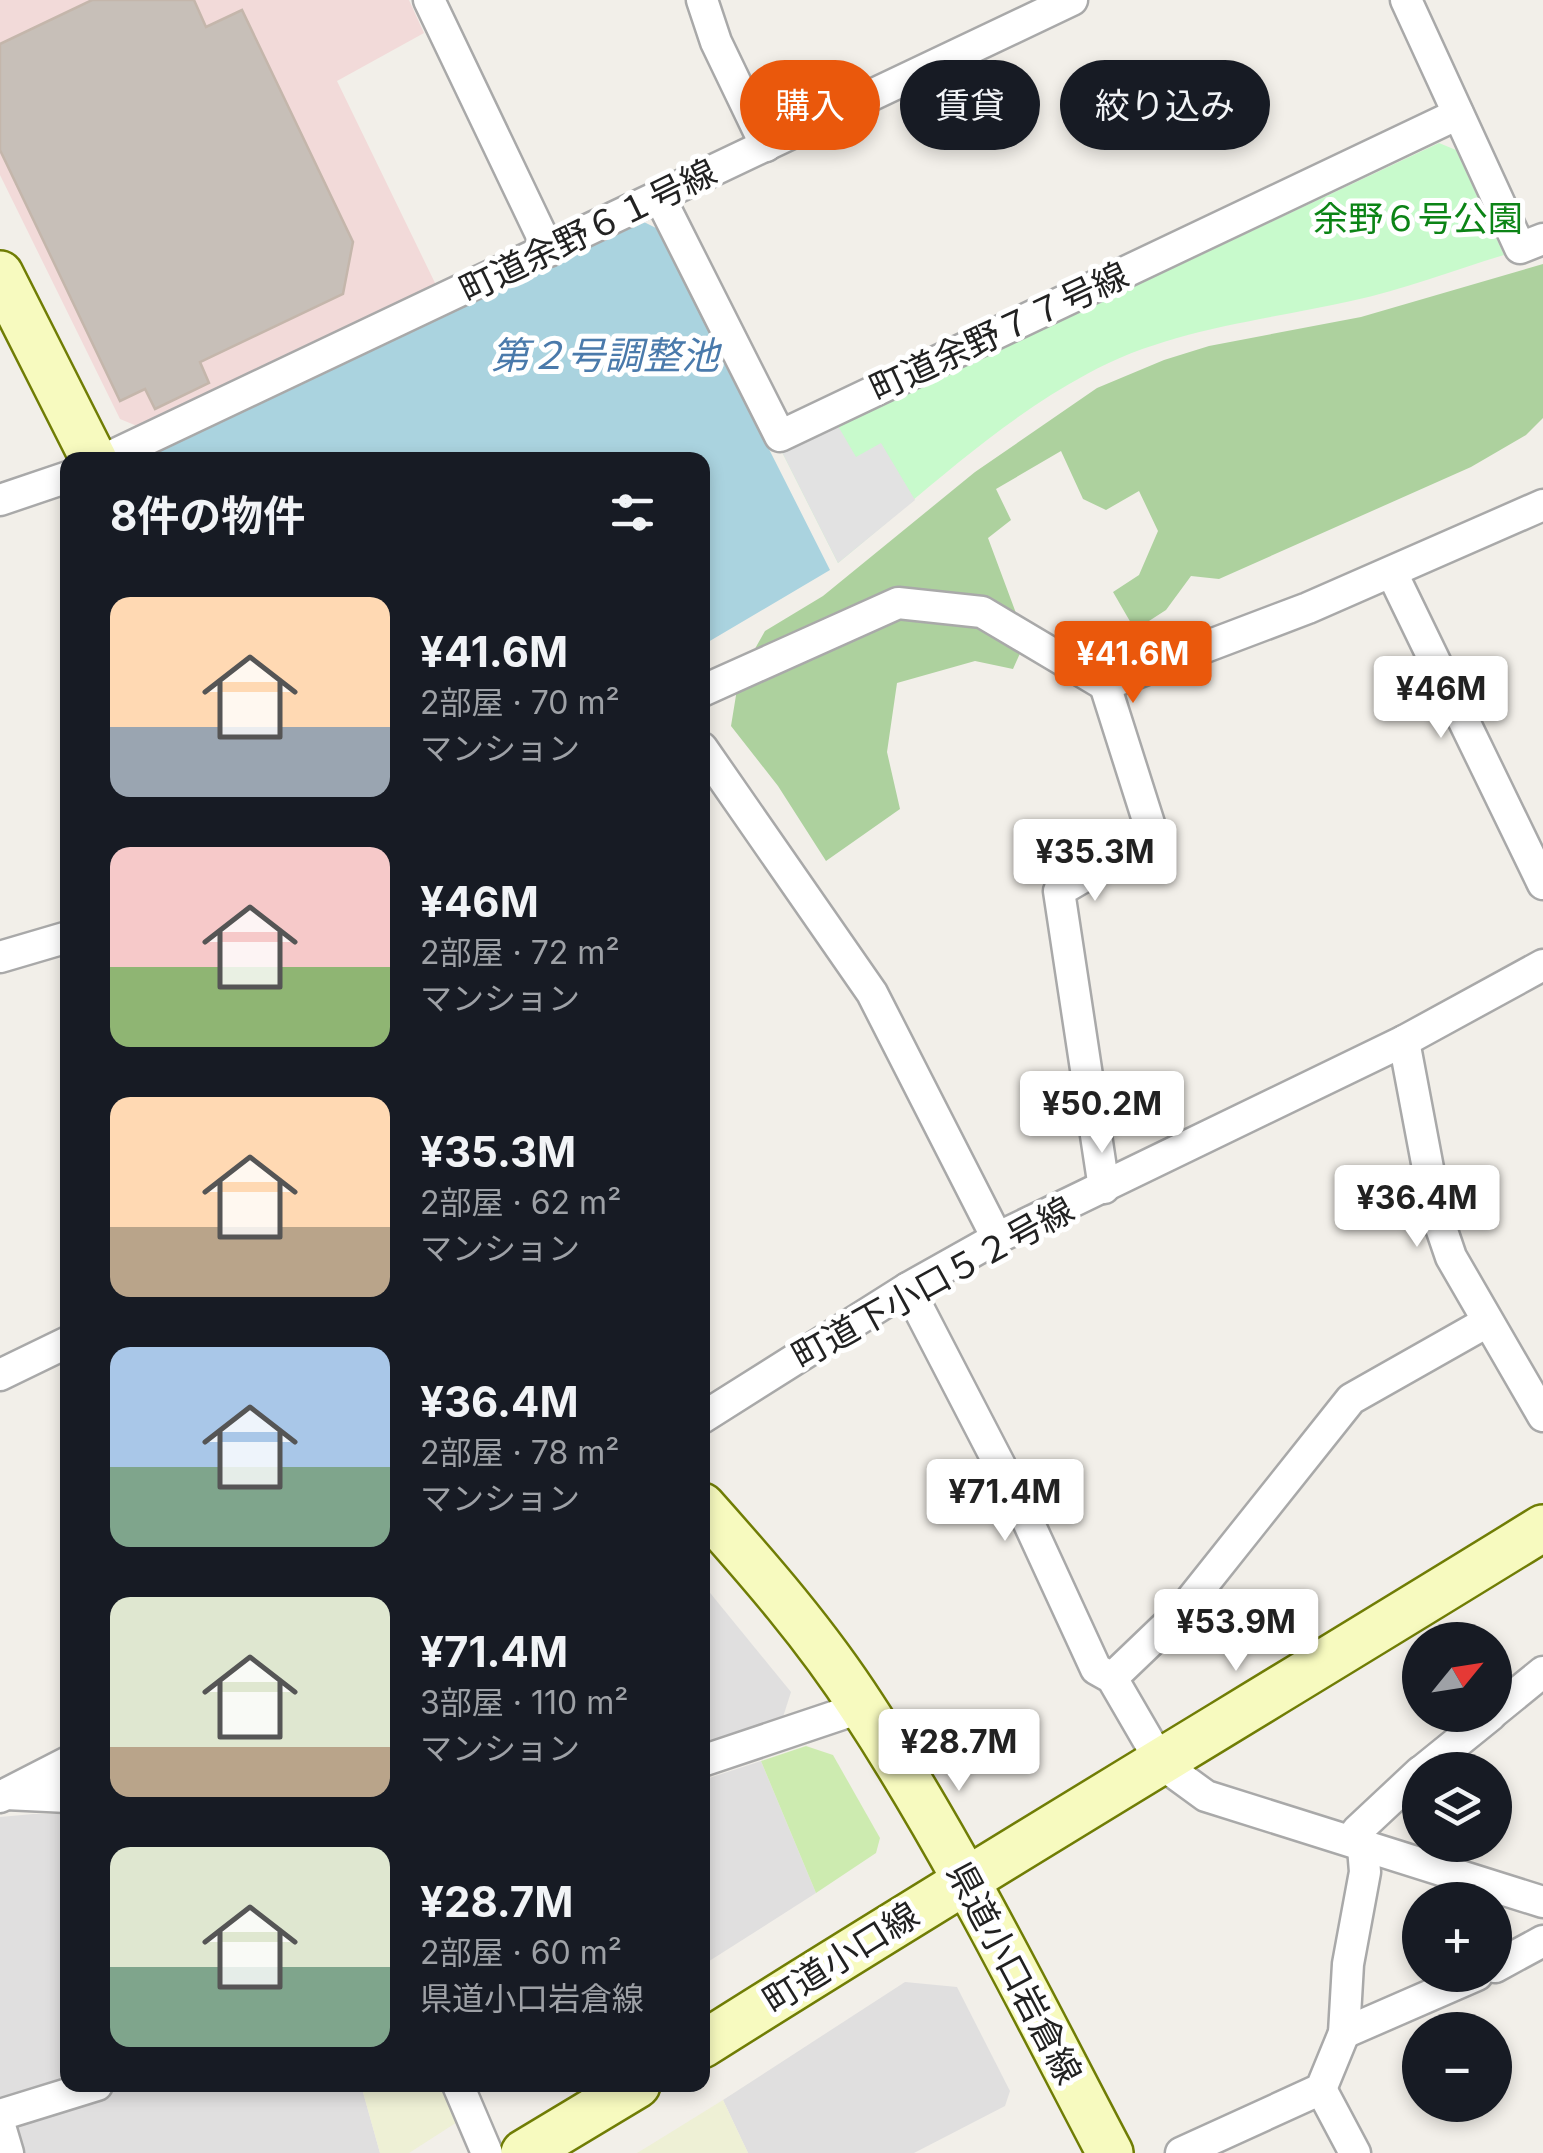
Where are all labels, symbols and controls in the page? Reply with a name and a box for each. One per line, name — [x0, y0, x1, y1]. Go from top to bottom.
chip: 購入 — [740, 60, 880, 150]
chip: 賃貸 — [900, 60, 1040, 150]
chip: 絞り込み — [1060, 60, 1270, 150]
street label: 町道余野６１号線 — [453, 150, 723, 310]
park label: 余野６号公園 — [1313, 197, 1523, 239]
street label: 町道余野７７号線 — [863, 253, 1134, 409]
water label: 第２号調整池 — [491, 332, 723, 378]
icon: filters — [605, 485, 660, 540]
text: 8件の物件 — [110, 490, 305, 541]
pin: ¥41.6M — [1052, 621, 1214, 706]
text: ¥41.6M — [420, 626, 568, 677]
text: ¥41.6M — [1077, 634, 1189, 673]
icon: home — [190, 637, 310, 757]
pin: ¥46M — [1382, 656, 1500, 741]
text: ¥46M — [1396, 669, 1486, 708]
text: 2部屋 · 70 m² — [420, 683, 620, 722]
text: マンション — [420, 729, 580, 768]
pin: ¥35.3M — [1014, 819, 1176, 904]
text: ¥35.3M — [1035, 832, 1155, 871]
text: ¥46M — [420, 876, 539, 927]
icon: home — [190, 887, 310, 1007]
text: 2部屋 · 72 m² — [420, 933, 620, 972]
text: マンション — [420, 979, 580, 1018]
pin: ¥50.2M — [1021, 1071, 1183, 1156]
text: ¥50.2M — [1042, 1084, 1162, 1123]
text: ¥35.3M — [420, 1126, 576, 1177]
icon: home — [190, 1137, 310, 1257]
pin: ¥36.4M — [1336, 1165, 1498, 1250]
text: ¥36.4M — [1357, 1178, 1477, 1217]
text: 2部屋 · 62 m² — [420, 1183, 621, 1222]
street label: 町道下小口５２号線 — [785, 1187, 1080, 1377]
text: マンション — [420, 1229, 580, 1268]
text: ¥36.4M — [420, 1376, 579, 1427]
icon: home — [190, 1387, 310, 1507]
text: 2部屋 · 78 m² — [420, 1433, 619, 1472]
pin: ¥71.4M — [924, 1459, 1086, 1544]
text: ¥71.4M — [949, 1472, 1061, 1511]
text: マンション — [420, 1479, 580, 1518]
pin: ¥53.9M — [1155, 1589, 1317, 1674]
text: ¥53.9M — [1176, 1602, 1296, 1641]
north arrow — [1402, 1622, 1512, 1732]
map controls — [1402, 1622, 1512, 2122]
text: ¥71.4M — [420, 1626, 568, 1677]
icon: home — [190, 1637, 310, 1757]
text: 3部屋 · 110 m² — [420, 1683, 628, 1722]
pin: ¥28.7M — [878, 1709, 1040, 1794]
text: ¥28.7M — [901, 1722, 1017, 1761]
text: マンション — [420, 1729, 580, 1768]
button: layers — [1402, 1752, 1512, 1862]
street label: 県道小口岩倉線 — [939, 1855, 1091, 2091]
text: ¥28.7M — [420, 1876, 573, 1927]
button: + — [1402, 1882, 1512, 1992]
icon: home — [190, 1887, 310, 2007]
street label: 町道小口線 — [755, 1893, 926, 2021]
text: 2部屋 · 60 m² — [420, 1933, 622, 1972]
text: 県道小口岩倉線 — [420, 1979, 644, 2018]
button: − — [1402, 2012, 1512, 2122]

